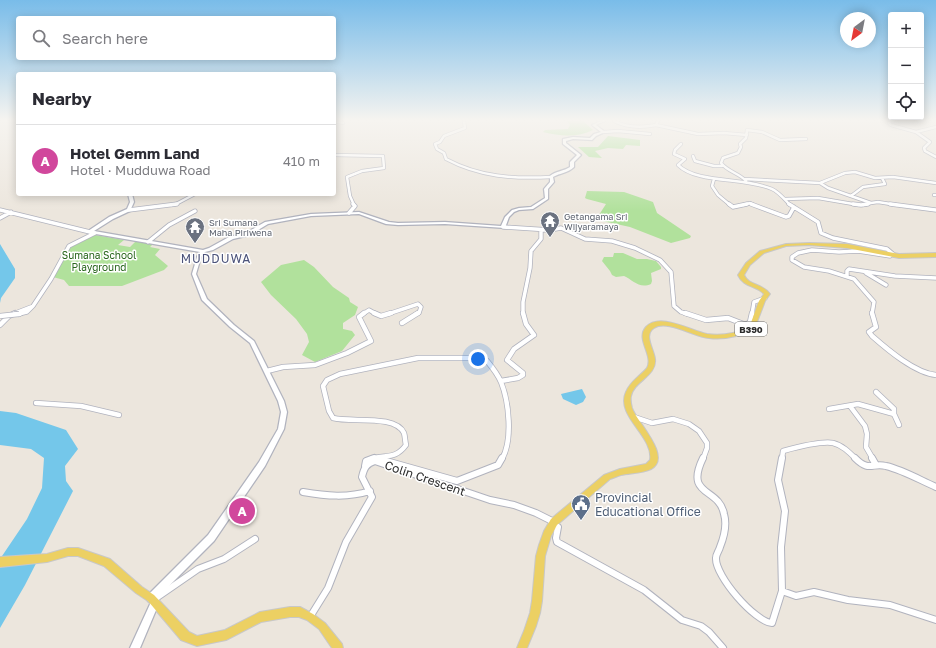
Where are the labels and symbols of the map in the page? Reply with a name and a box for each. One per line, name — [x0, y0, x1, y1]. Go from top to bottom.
north arrow — [840, 12, 876, 48]
temple icon: Getangama Sri Wijyaramaya — [539, 210, 561, 238]
place label: Getangama Sri Wijyaramaya — [564, 211, 627, 232]
temple icon: Sri Sumana Maha Piriwena — [184, 216, 206, 244]
place label: Sri Sumana Maha Piriwena — [209, 217, 272, 238]
park label: Sumana School Playground — [62, 249, 136, 273]
district label: MUDDUWA — [181, 251, 251, 266]
road number: B390 — [735, 322, 767, 336]
your location — [468, 349, 488, 369]
street label: Colin Crescent — [383, 457, 468, 499]
place label: Provincial Educational Office — [595, 490, 701, 519]
public building icon: Provincial Educational Office — [570, 493, 592, 521]
pin: A — [229, 496, 255, 526]

